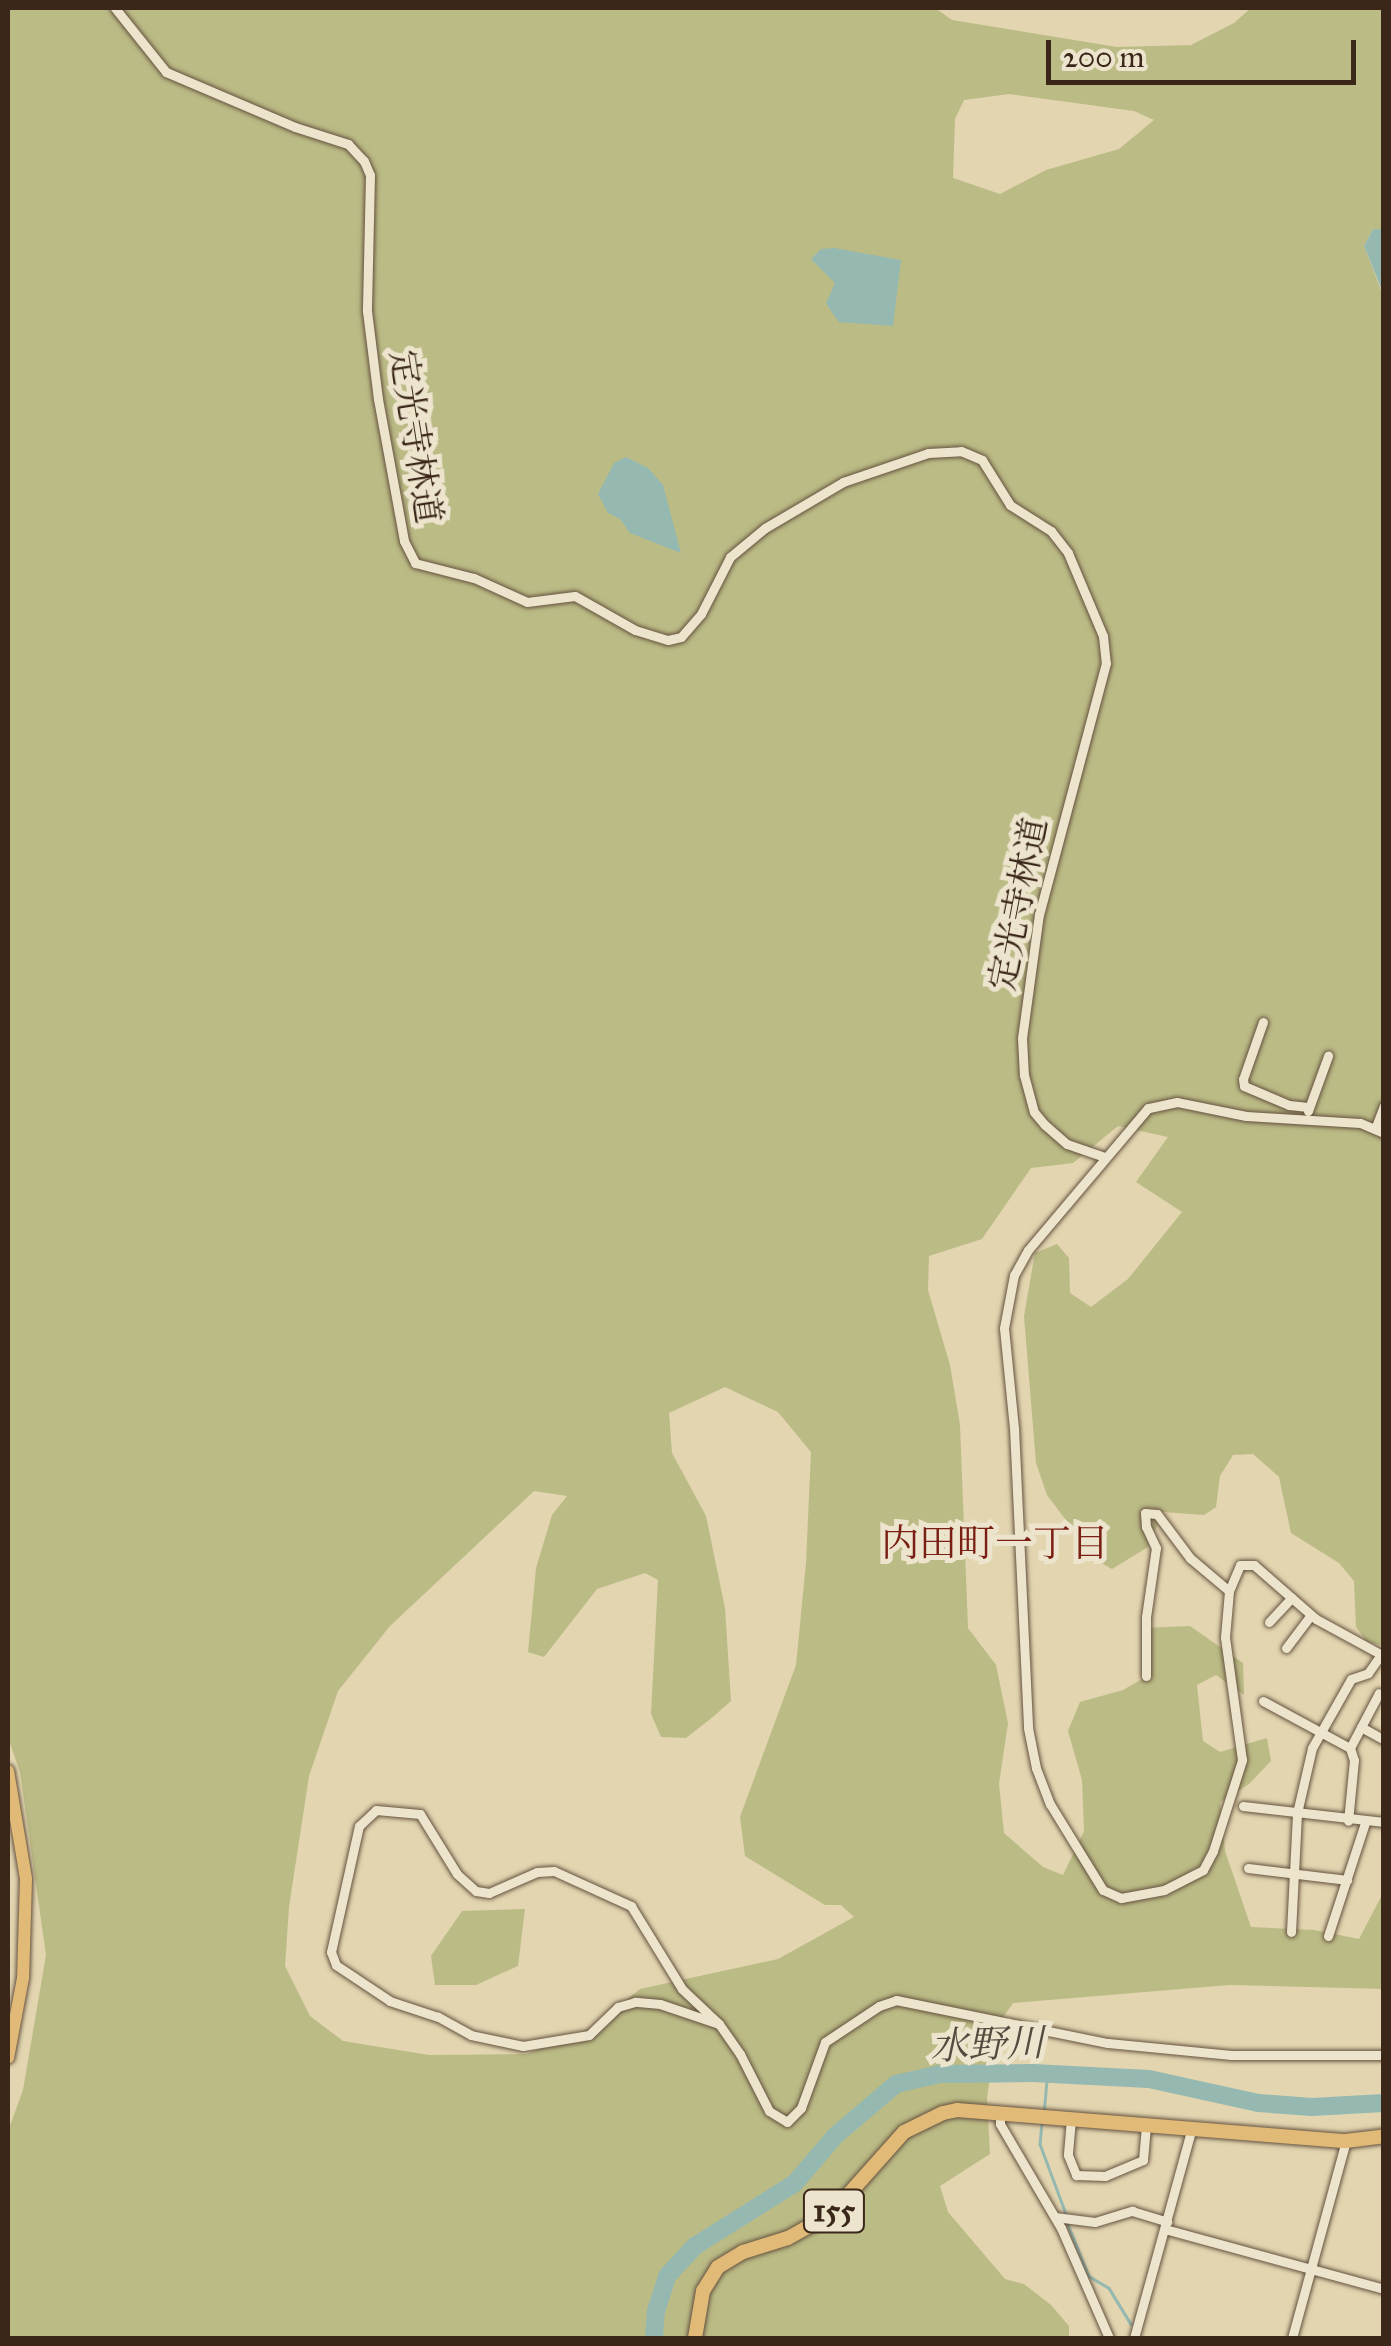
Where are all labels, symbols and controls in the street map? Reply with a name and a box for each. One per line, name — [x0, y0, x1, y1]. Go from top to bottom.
scale bar — [1051, 20, 1361, 82]
text: 200 m — [1063, 39, 1144, 75]
street label: 定光寺林道 — [381, 347, 449, 527]
street label: 定光寺林道 — [982, 814, 1056, 994]
district label: 内田町一丁目 — [881, 1521, 1109, 1567]
water label: 水野川 — [929, 2020, 1045, 2070]
road number: 155 — [802, 2184, 866, 2238]

